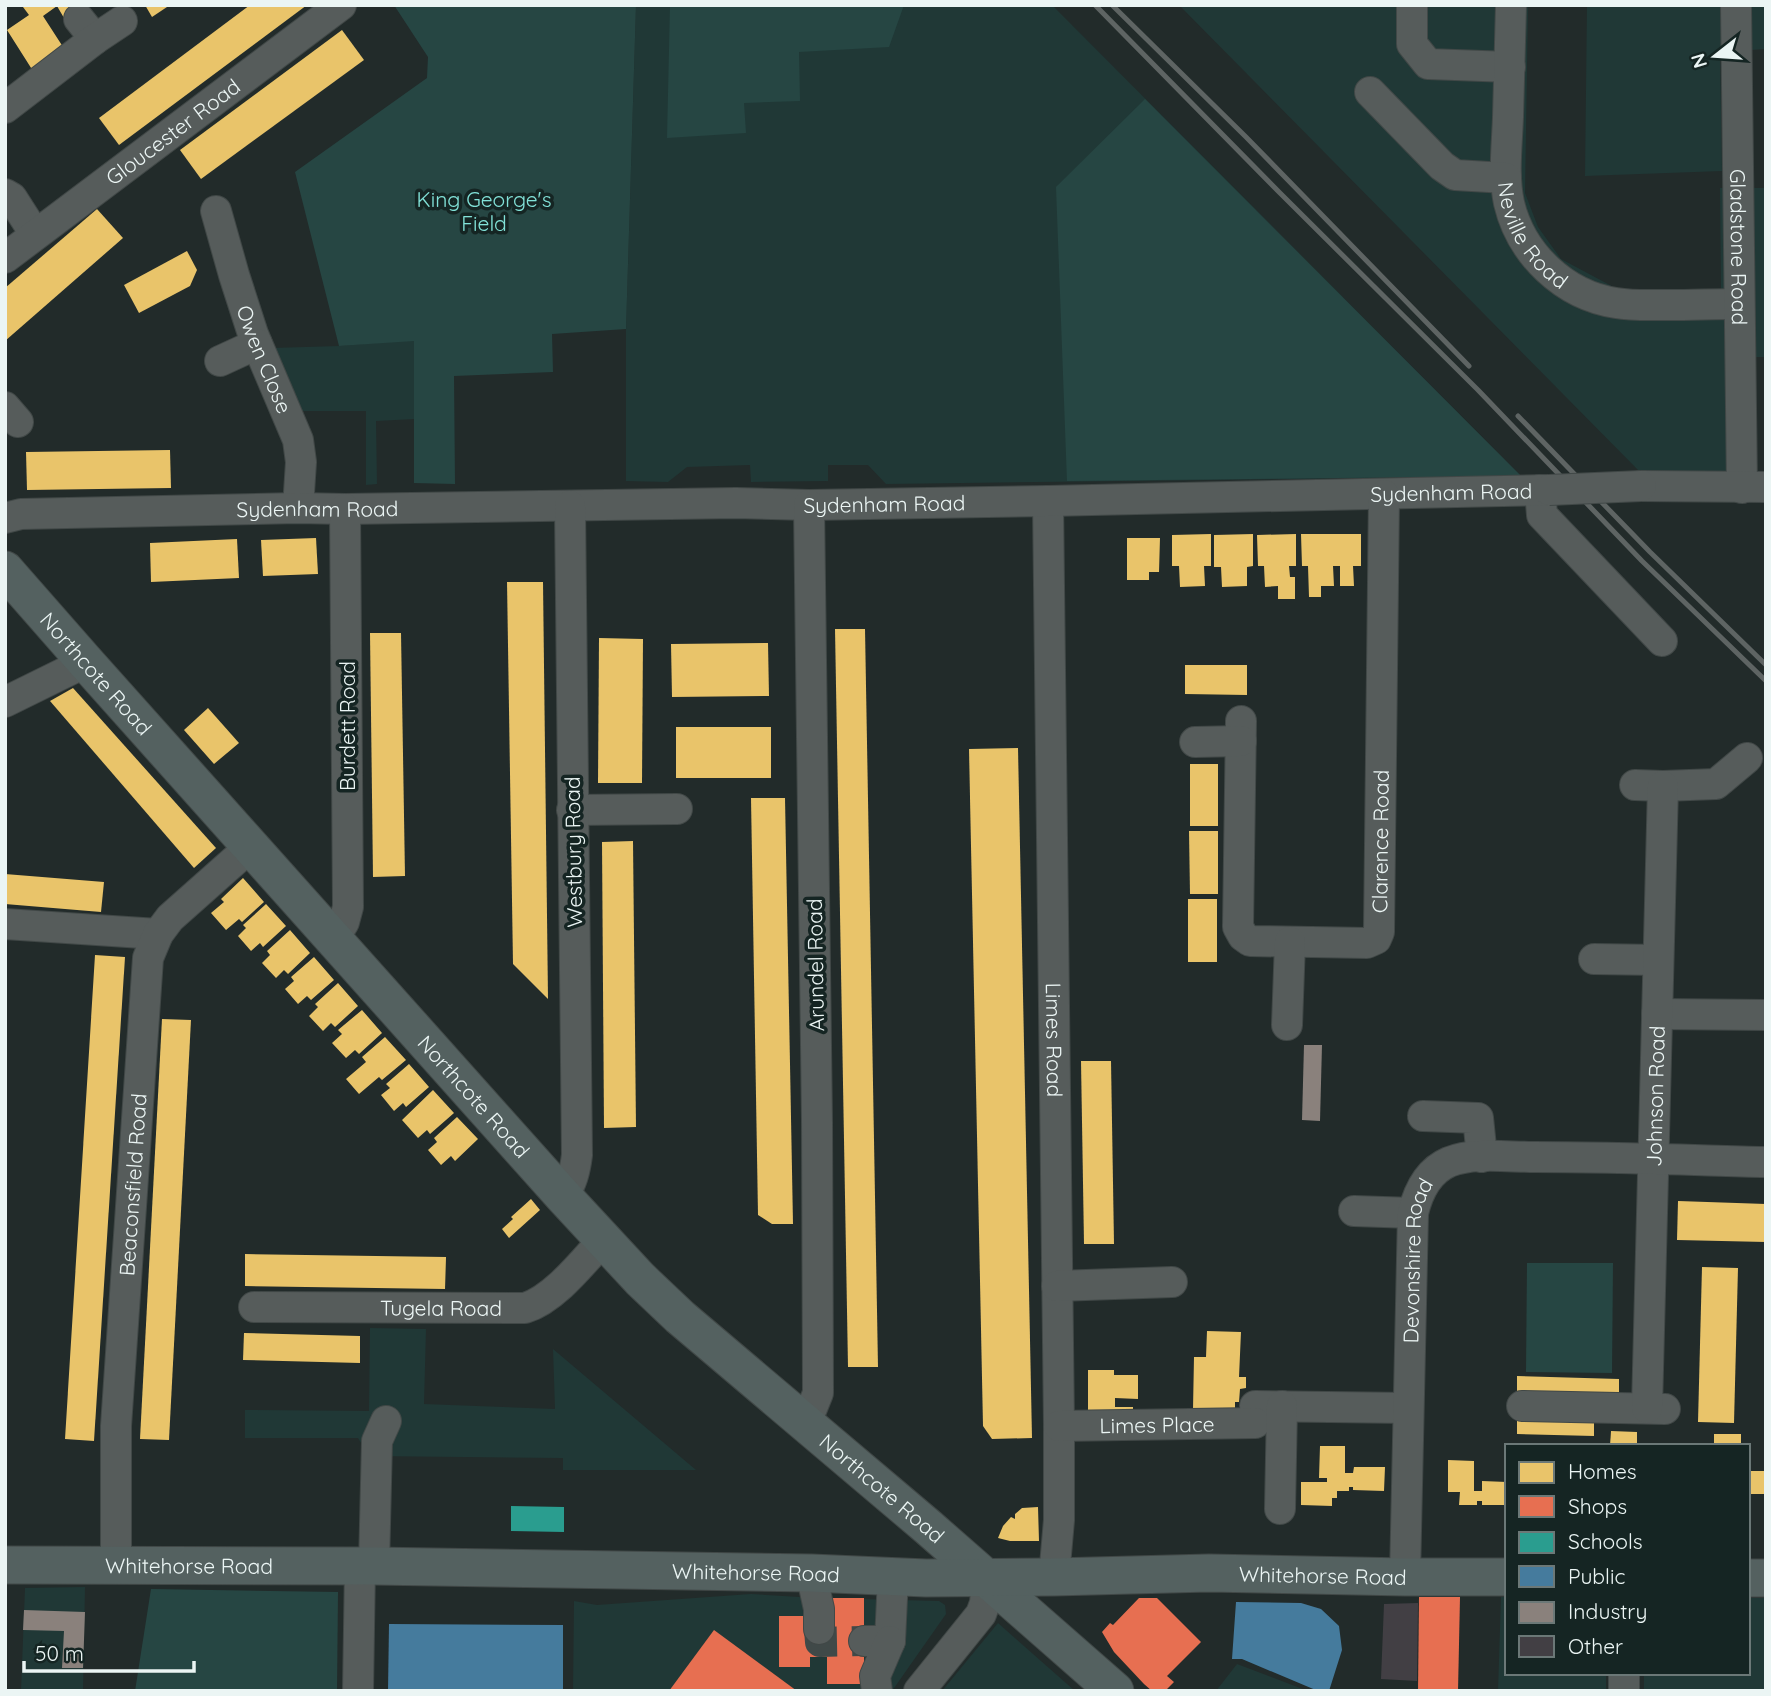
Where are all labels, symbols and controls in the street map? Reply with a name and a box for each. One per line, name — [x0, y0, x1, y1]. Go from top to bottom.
north arrow — [1680, 21, 1750, 91]
text: N — [1685, 51, 1712, 71]
street label: Gloucester Road — [100, 73, 245, 191]
street label: Gladstone Road — [1725, 169, 1753, 325]
street label: Neville Road — [1493, 181, 1573, 294]
park label: King George's Field — [416, 186, 552, 236]
street label: Owen Close — [232, 302, 298, 417]
street label: Sydenham Road — [1370, 477, 1533, 507]
street label: Sydenham Road — [803, 489, 966, 518]
street label: Sydenham Road — [236, 495, 399, 522]
street label: Northcote Road — [35, 607, 158, 740]
street label: Burdett Road — [334, 661, 360, 791]
street label: Clarence Road — [1366, 769, 1394, 913]
street label: Westbury Road — [559, 776, 587, 928]
street label: Arundel Road — [801, 898, 829, 1032]
street label: Limes Road — [1041, 983, 1068, 1097]
street label: Johnson Road — [1640, 1025, 1670, 1167]
street label: Northcote Road — [412, 1030, 535, 1163]
street label: Beaconsfield Road — [113, 1092, 152, 1277]
street label: Devonshire Road — [1397, 1173, 1438, 1344]
street label: Tugela Road — [380, 1294, 502, 1321]
street label: Limes Place — [1099, 1411, 1215, 1438]
street label: Northcote Road — [815, 1428, 950, 1548]
legend — [1505, 1444, 1750, 1675]
text: Homes — [1568, 1458, 1637, 1484]
text: Shops — [1568, 1493, 1627, 1519]
text: Schools — [1568, 1528, 1643, 1554]
street label: Whitehorse Road — [105, 1552, 273, 1579]
street label: Whitehorse Road — [672, 1558, 840, 1587]
street label: Whitehorse Road — [1239, 1561, 1407, 1590]
text: Public — [1568, 1563, 1625, 1589]
text: Industry — [1568, 1598, 1647, 1624]
scale bar — [24, 1630, 194, 1674]
text: Other — [1568, 1633, 1623, 1659]
text: 50 m — [35, 1640, 84, 1666]

